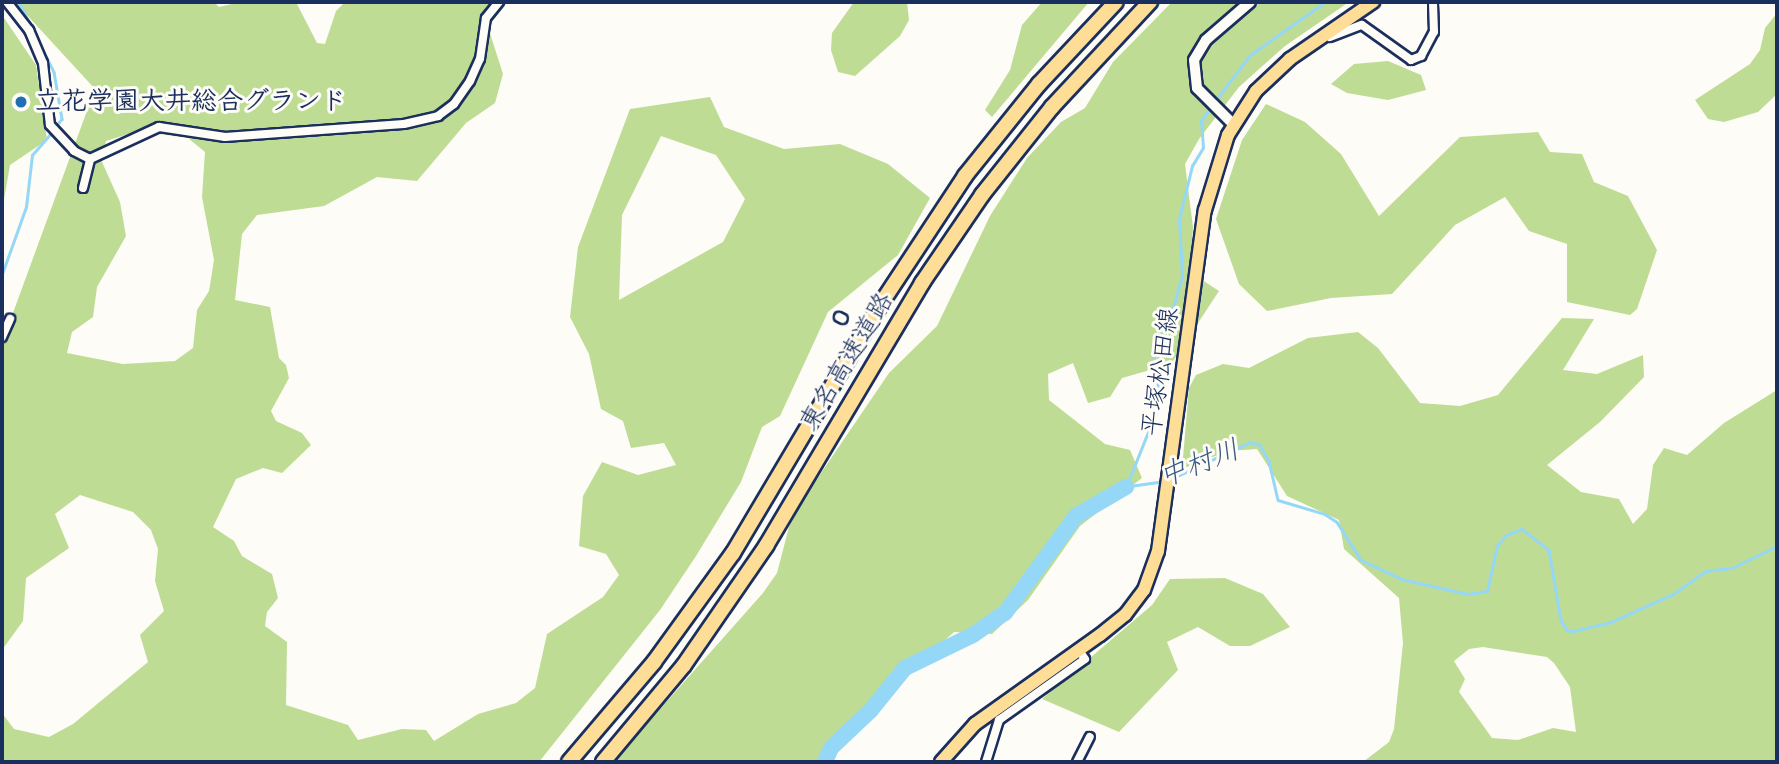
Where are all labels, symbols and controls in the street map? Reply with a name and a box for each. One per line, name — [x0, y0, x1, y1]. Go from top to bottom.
place label: 立花学園大井総合グランド — [35, 86, 347, 118]
marker: 立花学園大井総合グランド — [13, 94, 29, 110]
street label: 東名高速道路 — [793, 287, 901, 437]
street label: 平塚松田線 — [1137, 305, 1185, 439]
water label: 中村川 — [1154, 432, 1244, 494]

